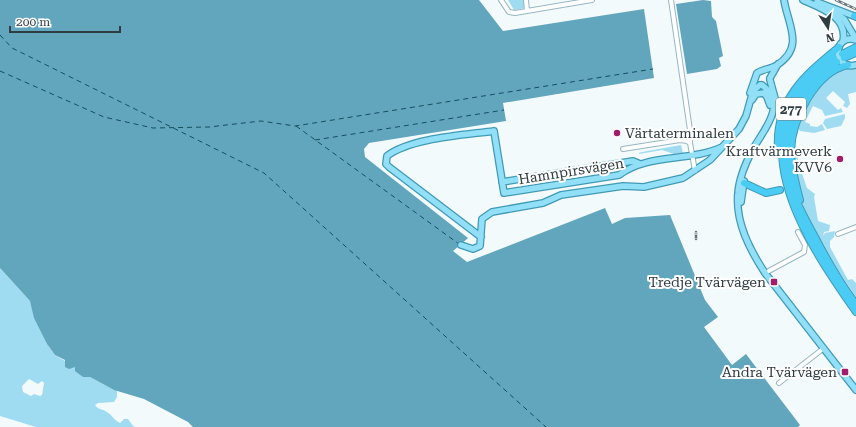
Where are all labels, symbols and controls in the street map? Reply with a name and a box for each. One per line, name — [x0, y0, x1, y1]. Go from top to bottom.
scale bar — [10, 8, 120, 34]
north arrow — [808, 8, 848, 48]
text: 200 m — [16, 15, 50, 29]
text: N — [824, 30, 835, 45]
road number: 277 — [776, 98, 806, 120]
place label: Värtaterminalen — [625, 125, 734, 141]
marker: Värtaterminalen — [612, 128, 622, 138]
place label: Kraftvärmeverk KVV6 — [726, 143, 832, 175]
marker: Kraftvärmeverk KVV6 — [835, 154, 845, 164]
street label: Hamnpirsvägen — [517, 155, 625, 187]
place label: Tredje Tvärvägen — [648, 274, 766, 290]
marker: Tredje Tvärvägen — [769, 277, 779, 287]
place label: Andra Tvärvägen — [722, 364, 837, 380]
marker: Andra Tvärvägen — [840, 367, 850, 377]

